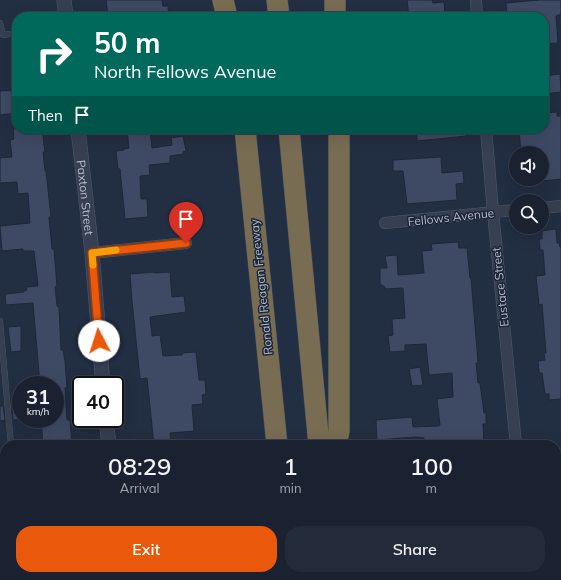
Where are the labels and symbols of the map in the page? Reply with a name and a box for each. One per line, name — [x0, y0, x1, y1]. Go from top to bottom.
street label: Paxton Street — [74, 159, 97, 236]
pin — [169, 202, 203, 243]
street label: Fellows Avenue — [407, 205, 495, 229]
street label: Ronald Reagan Freeway — [246, 218, 276, 356]
street label: Eustace Street — [488, 246, 512, 328]
position arrow — [78, 320, 120, 362]
speed limit sign: 40 — [72, 376, 124, 428]

